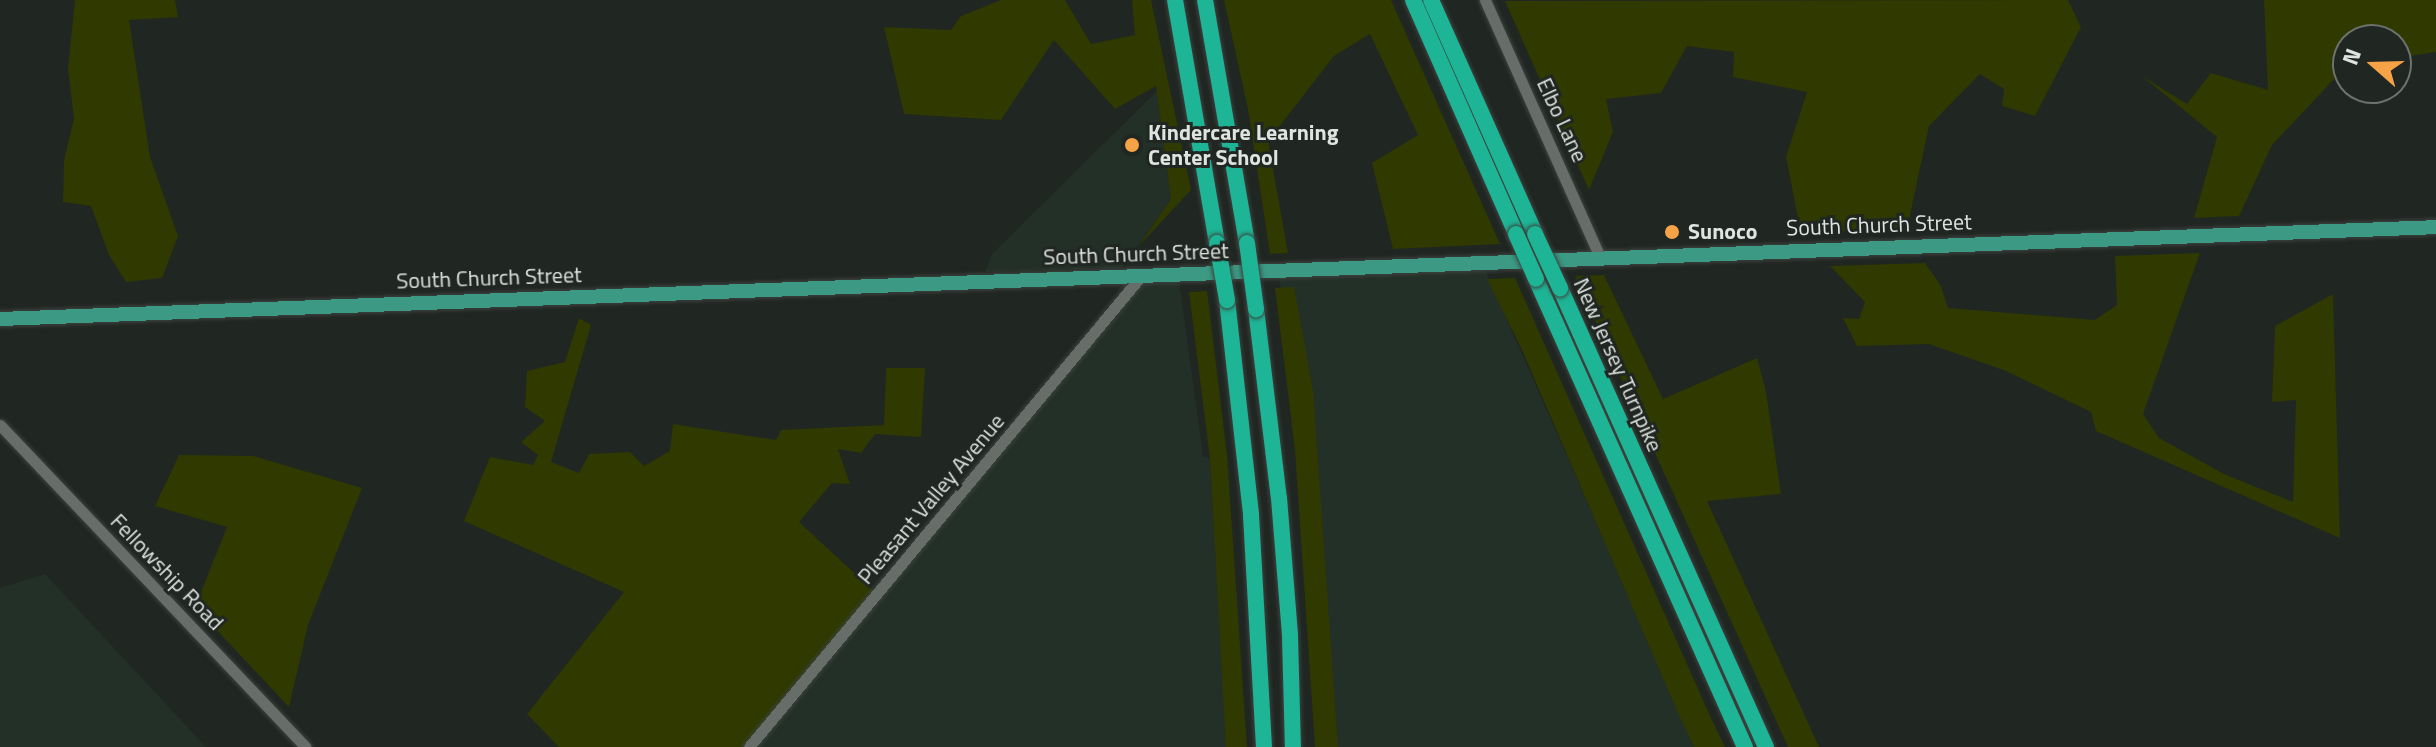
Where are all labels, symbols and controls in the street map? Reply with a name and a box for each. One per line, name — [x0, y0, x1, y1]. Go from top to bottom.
north arrow — [2332, 24, 2412, 104]
text: N — [2333, 43, 2370, 69]
street label: Elbo Lane — [1531, 74, 1593, 166]
place label: Kindercare Learning Center School — [1148, 119, 1338, 170]
marker: Kindercare Learning Center School — [1123, 136, 1141, 154]
street label: South Church Street — [1786, 209, 1972, 241]
place label: Sunoco — [1688, 219, 1757, 245]
marker: Sunoco — [1663, 223, 1681, 241]
street label: South Church Street — [1043, 238, 1229, 270]
street label: South Church Street — [396, 262, 582, 294]
street label: New Jersey Turnpike — [1568, 274, 1668, 456]
street label: Pleasant Valley Avenue — [852, 408, 1010, 590]
street label: Fellowship Road — [105, 508, 229, 636]

